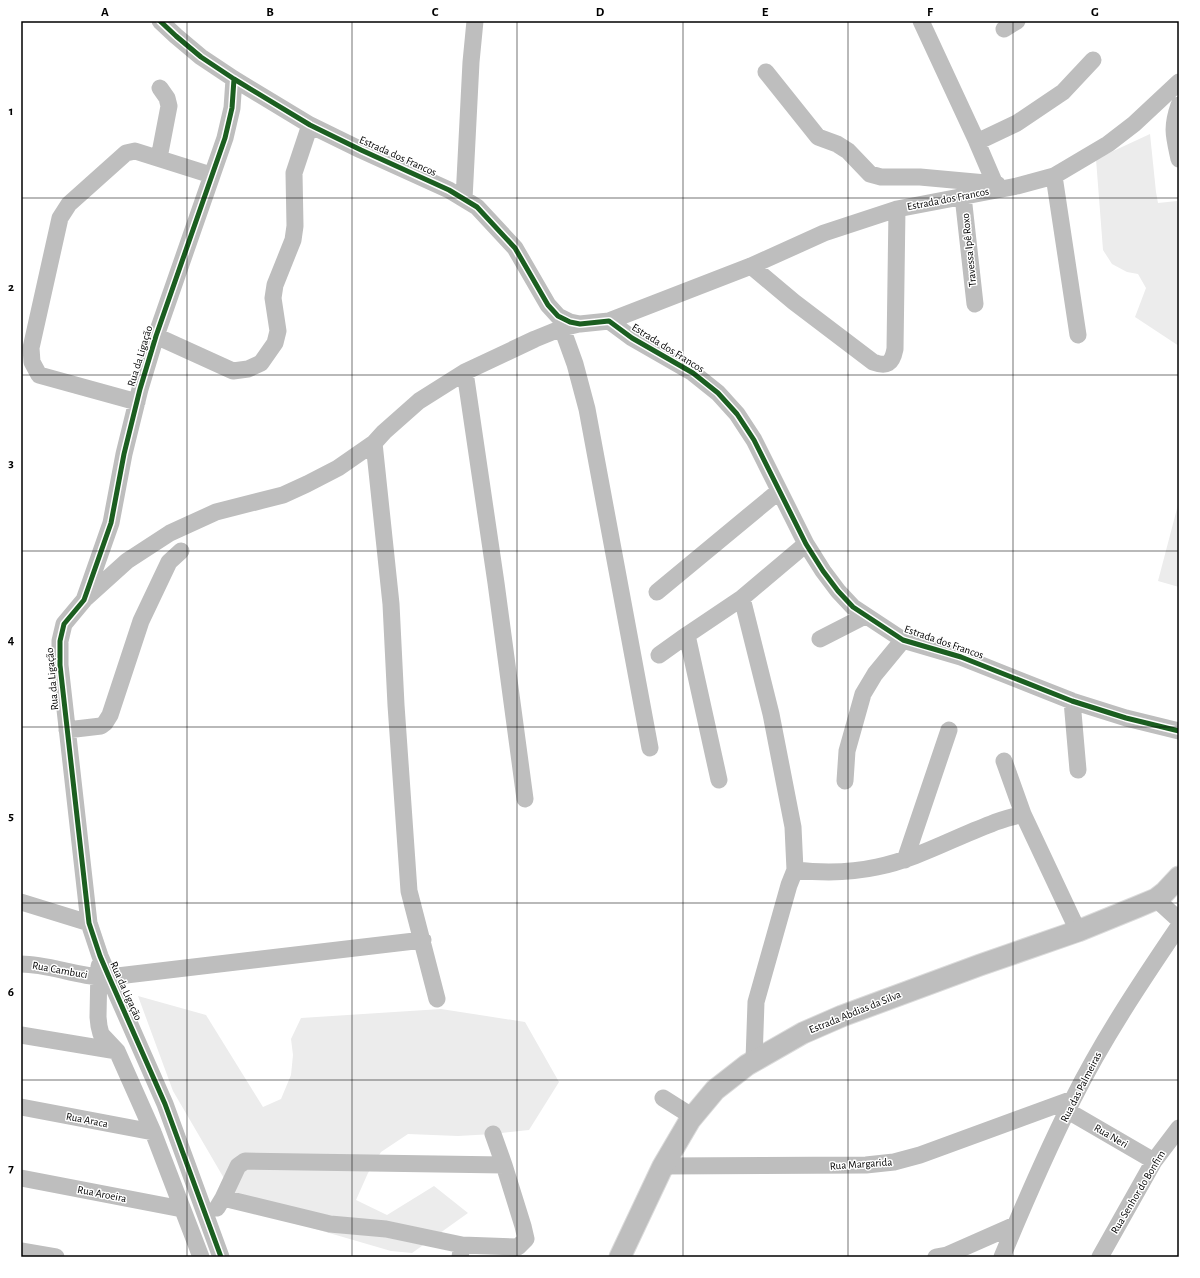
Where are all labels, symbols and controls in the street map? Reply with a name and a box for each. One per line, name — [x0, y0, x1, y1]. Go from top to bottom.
text: A — [101, 6, 109, 19]
text: B — [266, 6, 274, 19]
text: C — [432, 6, 439, 19]
text: D — [596, 6, 605, 19]
text: E — [762, 6, 769, 19]
text: F — [927, 6, 934, 19]
text: G — [1091, 6, 1099, 19]
text: 1 — [9, 105, 13, 118]
street label: Estrada dos Francos — [358, 134, 438, 178]
street label: Estrada dos Francos — [906, 186, 990, 212]
street label: Travessa Ipê Roxo — [960, 213, 978, 287]
text: 2 — [8, 281, 14, 294]
street label: Estrada dos Francos — [630, 321, 706, 375]
street label: Rua da Ligação — [126, 324, 154, 388]
text: 3 — [8, 457, 14, 470]
street label: Estrada dos Francos — [903, 623, 985, 661]
text: 4 — [8, 634, 15, 647]
street label: Rua da Ligação — [44, 647, 60, 711]
text: 5 — [8, 810, 14, 823]
street label: Rua Cambuci — [31, 960, 89, 980]
street label: Rua da Ligação — [108, 960, 144, 1022]
text: 6 — [8, 986, 14, 999]
street label: Estrada Abdias da Silva — [807, 989, 903, 1035]
street label: Rua das Palmeiras — [1059, 1050, 1103, 1124]
street label: Rua Araca — [65, 1111, 109, 1129]
street label: Rua Neri — [1092, 1122, 1130, 1150]
street label: Rua Senhor do Bonfim — [1109, 1148, 1167, 1236]
street label: Rua Margarida — [829, 1156, 893, 1172]
text: 7 — [8, 1162, 14, 1175]
street label: Rua Aroeira — [76, 1184, 128, 1204]

